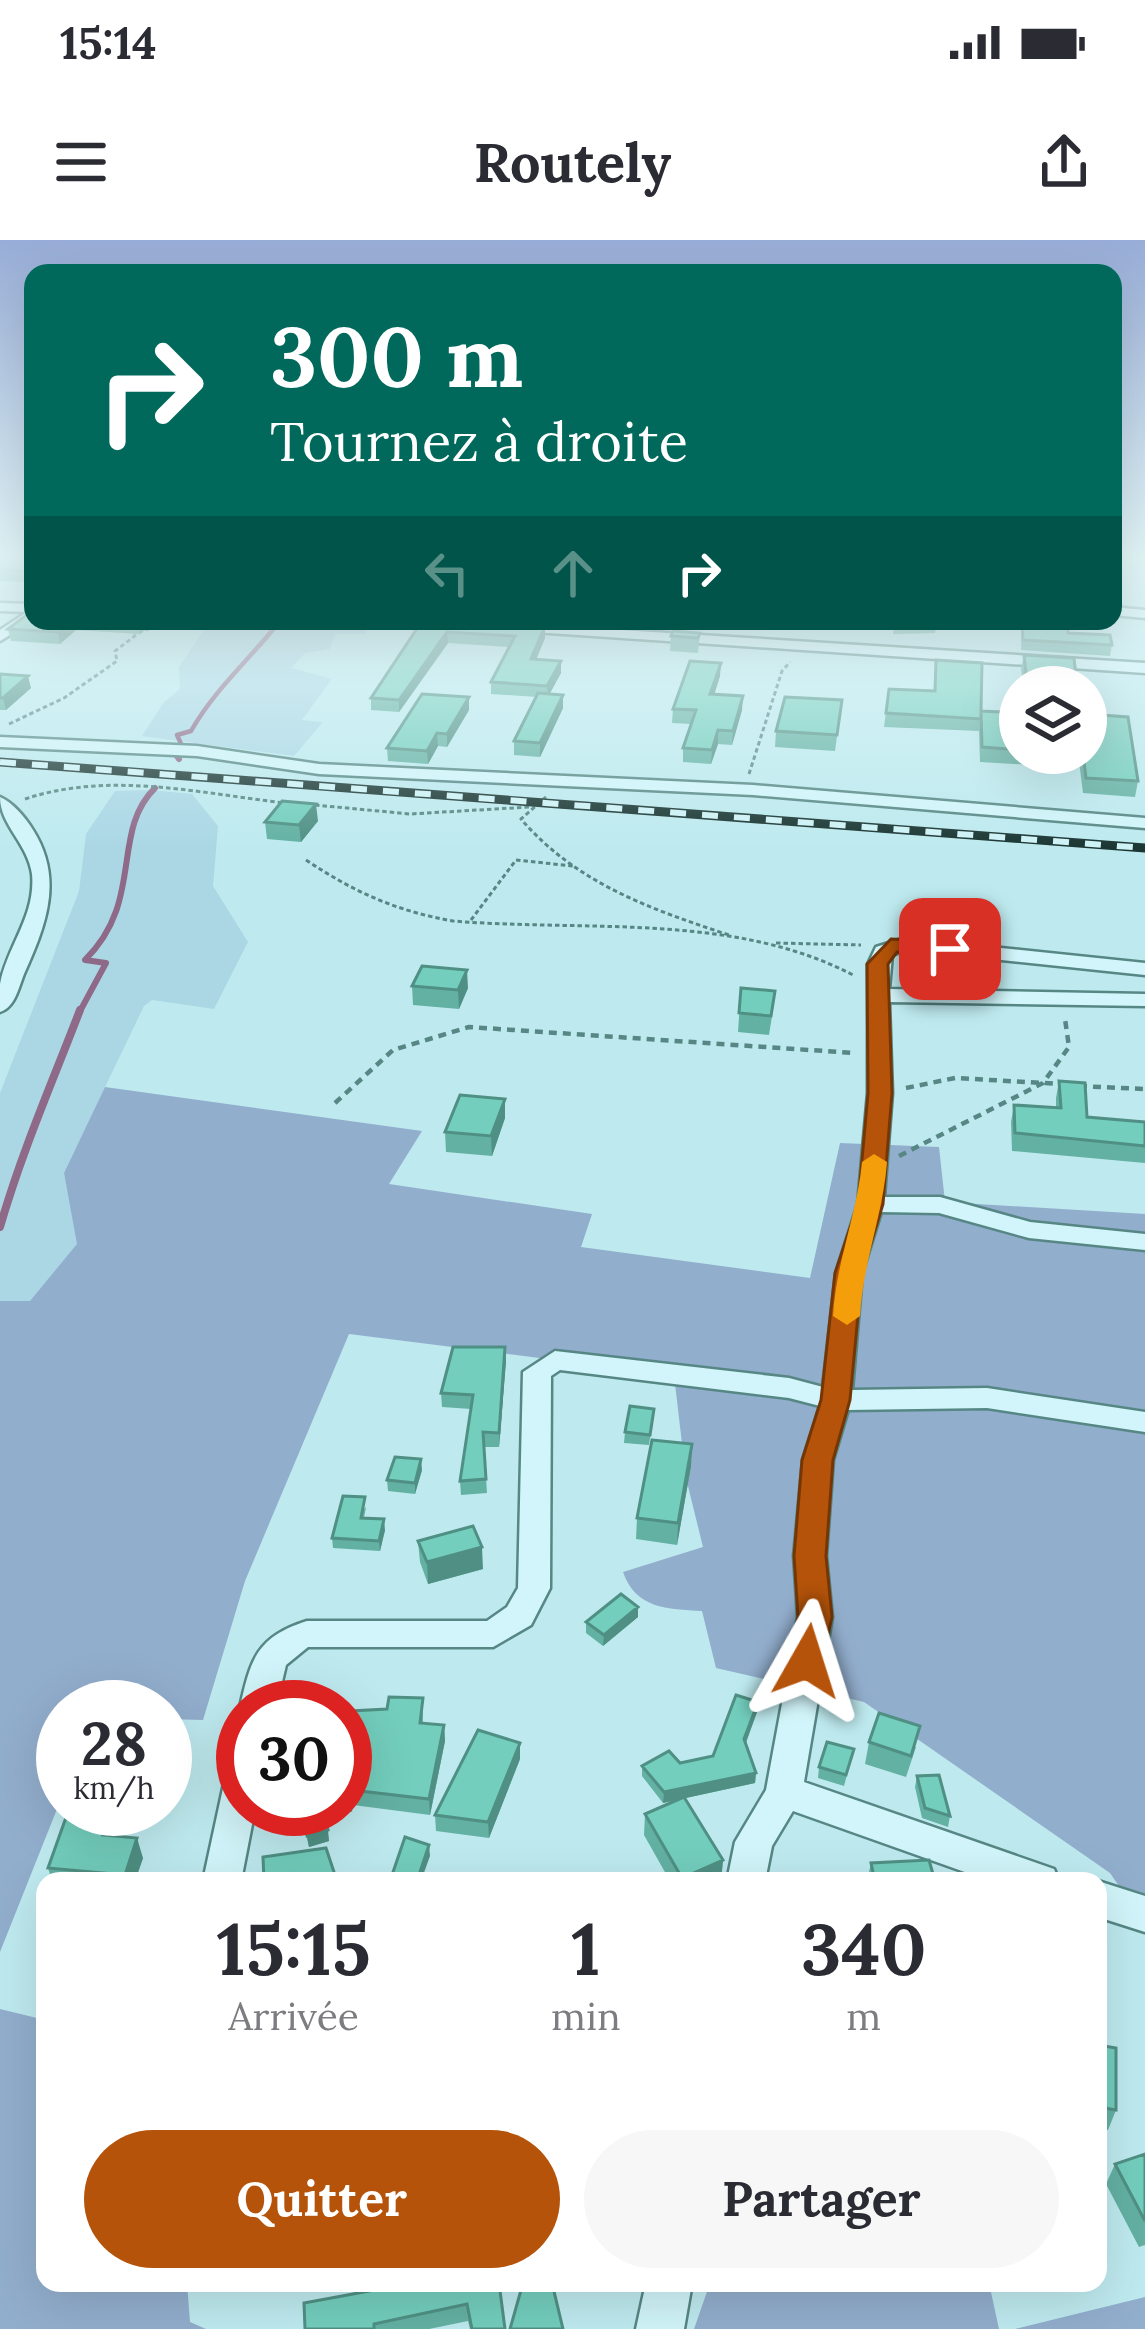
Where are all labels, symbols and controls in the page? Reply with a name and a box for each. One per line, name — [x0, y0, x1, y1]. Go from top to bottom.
text: 15:14 — [60, 14, 157, 71]
text: Routely — [474, 128, 671, 197]
icon: menu — [48, 129, 114, 195]
icon: share — [1031, 129, 1097, 195]
text: 300 m — [270, 302, 523, 410]
icon: right — [72, 312, 228, 468]
text: Tournez à droite — [270, 407, 688, 476]
icon: left — [414, 540, 480, 606]
icon: ahead — [540, 540, 606, 606]
icon: right — [666, 540, 732, 606]
map controls — [999, 666, 1107, 774]
button: layers — [999, 666, 1107, 774]
pin — [899, 898, 1001, 1000]
icon: arrive — [917, 916, 983, 982]
position arrow — [744, 1598, 870, 1724]
speed limit sign: 30 — [216, 1680, 372, 1836]
text: 28 — [81, 1705, 147, 1781]
text: km/h — [73, 1769, 155, 1807]
text: 15:15 — [216, 1903, 371, 1995]
text: 1 — [571, 1903, 600, 1995]
text: 340 — [801, 1903, 927, 1995]
text: Arrivée — [228, 1991, 359, 2041]
text: min — [551, 1991, 621, 2041]
text: m — [846, 1991, 881, 2041]
button: Quitter — [84, 2130, 560, 2268]
button: Partager — [584, 2130, 1059, 2268]

